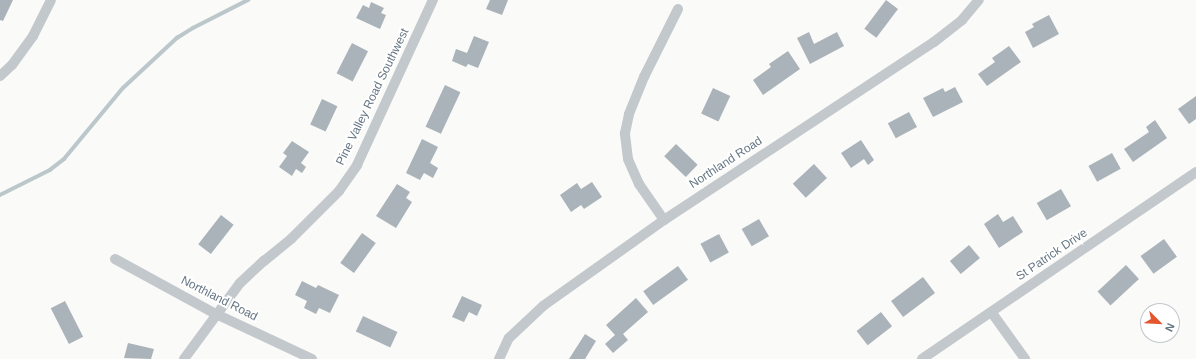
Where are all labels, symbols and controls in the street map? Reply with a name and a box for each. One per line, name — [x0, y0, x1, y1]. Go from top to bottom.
street label: Pine Valley Road Southwest — [334, 26, 412, 168]
street label: Northland Road — [687, 134, 765, 192]
street label: St Patrick Drive — [1014, 226, 1090, 284]
street label: Northland Road — [178, 274, 260, 324]
north arrow — [1140, 303, 1180, 343]
text: N — [1163, 321, 1177, 334]

